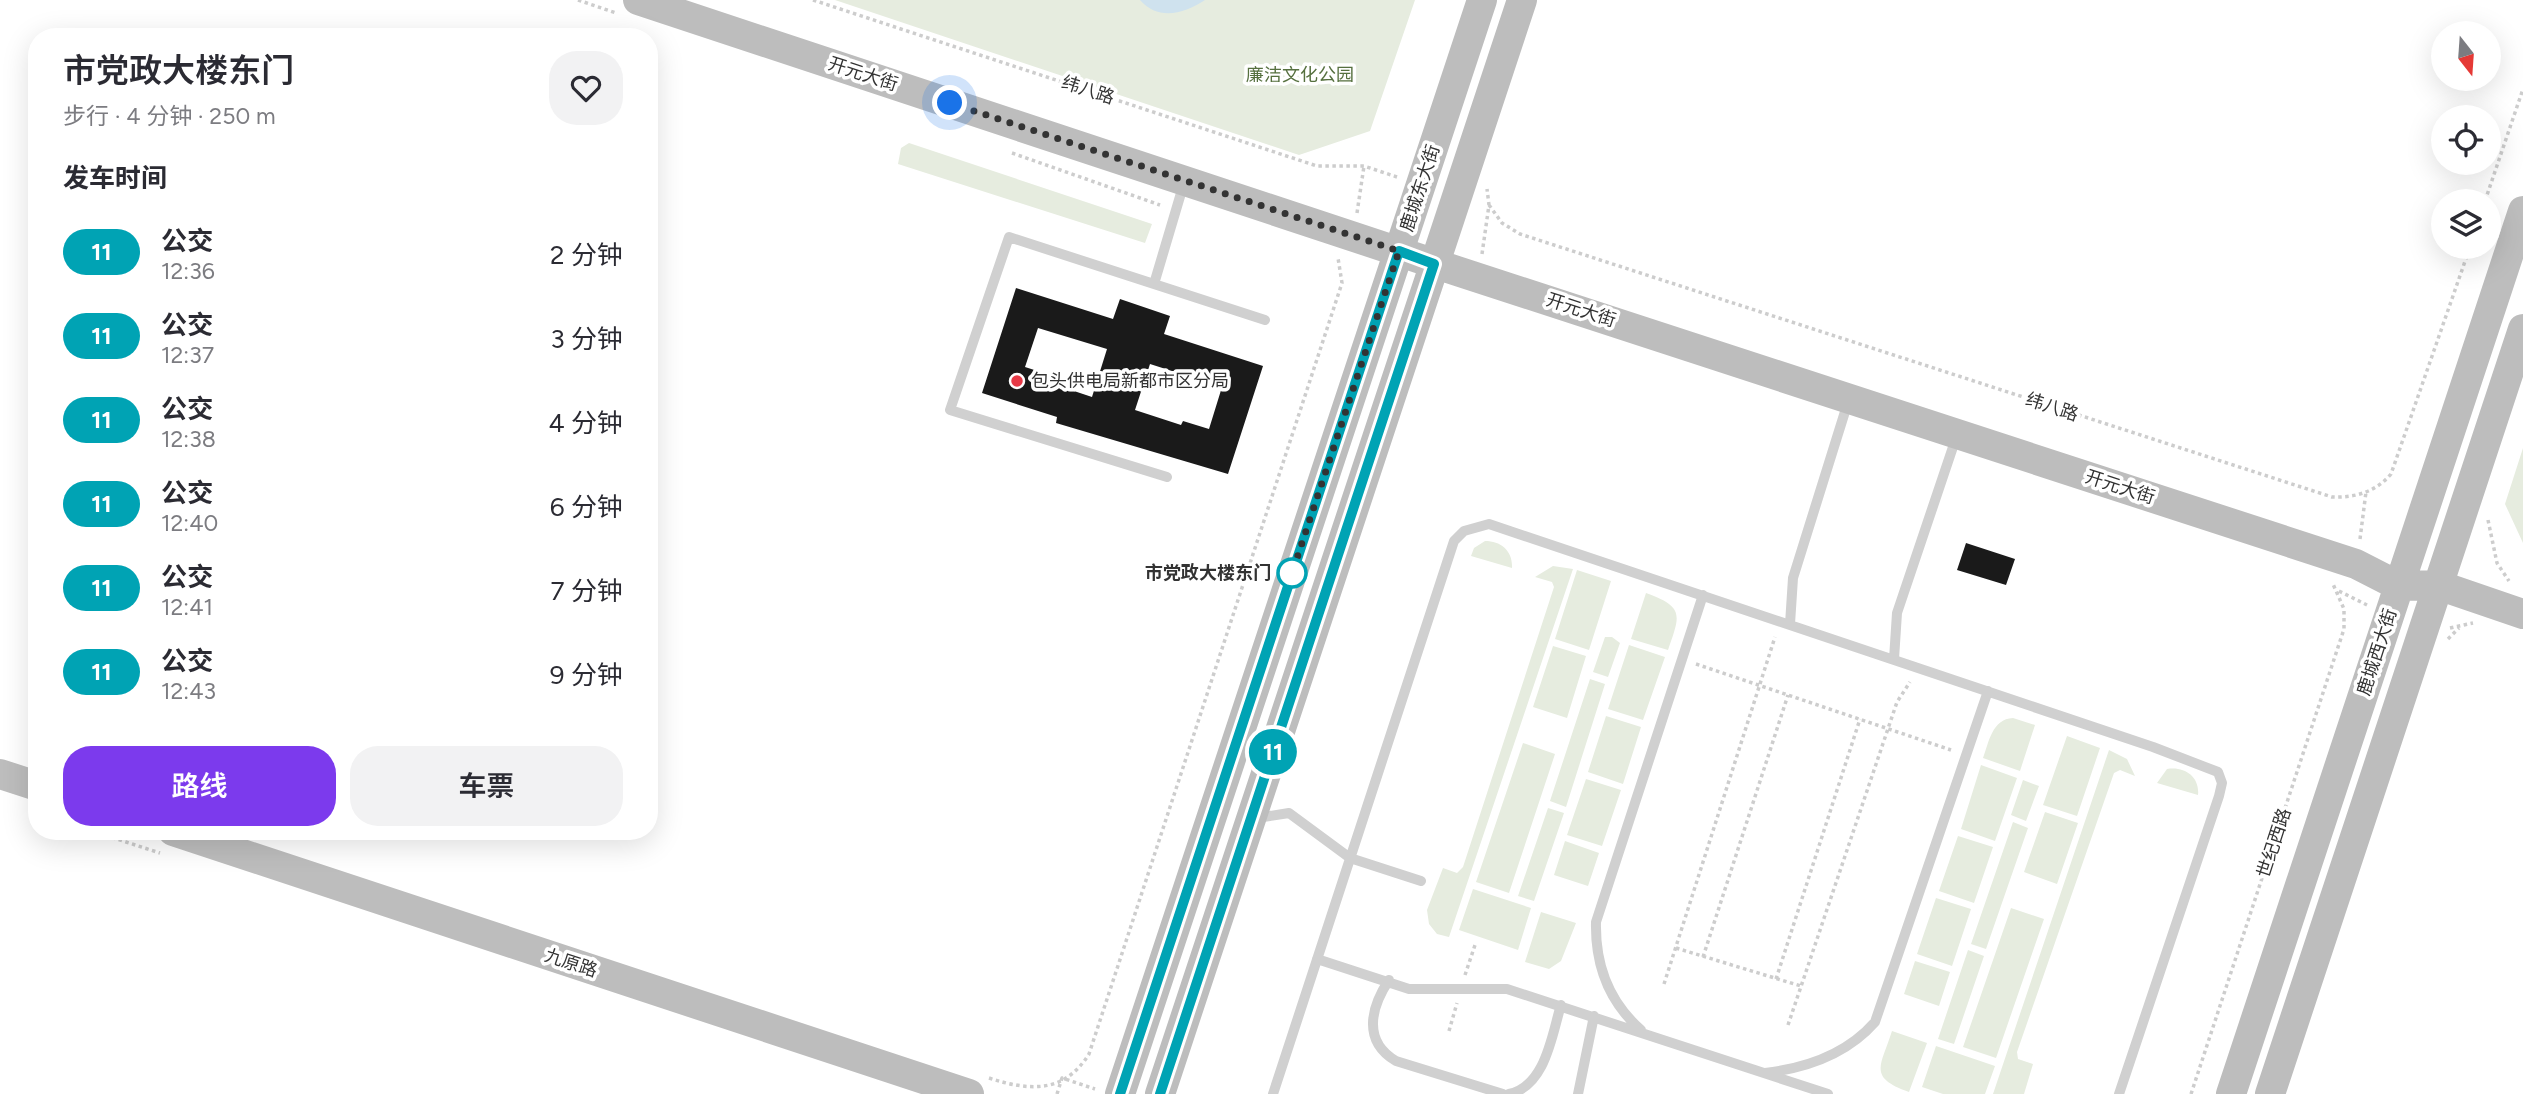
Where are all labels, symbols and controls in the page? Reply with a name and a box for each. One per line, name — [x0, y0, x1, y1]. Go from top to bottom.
north arrow — [2431, 21, 2501, 91]
map controls — [2431, 21, 2501, 259]
text: 市党政大楼东门 — [63, 51, 294, 90]
button: heart — [549, 51, 623, 125]
street label: 开元大街 — [825, 52, 901, 96]
park label: 廉洁文化公园 — [1246, 64, 1354, 86]
street label: 纬八路 — [1059, 71, 1117, 109]
your location — [932, 85, 967, 120]
text: 步行 · 4 分钟 · 250 m — [63, 102, 275, 130]
button: locate — [2431, 105, 2501, 175]
street label: 鹿城东大街 — [1396, 142, 1444, 234]
text: 发车时间 — [63, 162, 167, 194]
button: layers — [2431, 189, 2501, 259]
text: 公交 — [161, 225, 213, 257]
text: 11 — [91, 237, 112, 266]
text: 2 分钟 — [550, 239, 623, 271]
text: 12:36 — [161, 257, 215, 285]
street label: 开元大街 — [1543, 288, 1619, 332]
text: 公交 — [161, 309, 213, 341]
text: 11 — [91, 321, 112, 350]
text: 3 分钟 — [550, 323, 623, 355]
text: 12:37 — [161, 341, 214, 369]
place label: 包头供电局新都市区分局 — [1031, 370, 1229, 392]
marker: 包头供电局新都市区分局 — [1009, 373, 1025, 389]
street label: 纬八路 — [2023, 388, 2081, 426]
text: 公交 — [161, 393, 213, 425]
text: 11 — [91, 405, 112, 434]
text: 4 分钟 — [548, 407, 623, 439]
text: 12:38 — [161, 425, 216, 453]
street label: 开元大街 — [2082, 465, 2158, 509]
text: 公交 — [161, 477, 213, 509]
text: 11 — [91, 489, 112, 518]
text: 6 分钟 — [550, 491, 623, 523]
text: 12:40 — [161, 509, 218, 537]
marker: 市党政大楼东门 — [1277, 558, 1307, 588]
text: 公交 — [161, 561, 213, 593]
place label: 市党政大楼东门 — [1145, 562, 1271, 584]
text: 11 — [91, 573, 112, 602]
text: 7 分钟 — [551, 575, 623, 607]
text: 12:41 — [161, 593, 213, 621]
street label: 鹿城西大街 — [2353, 606, 2401, 698]
text: 公交 — [161, 645, 213, 677]
text: 11 — [91, 657, 112, 686]
text: 9 分钟 — [550, 659, 623, 691]
text: 12:43 — [161, 677, 216, 705]
line badge: 11 — [1242, 729, 1304, 775]
text: 11 — [1263, 737, 1283, 766]
button: 路线 — [63, 746, 336, 826]
button: 车票 — [350, 746, 623, 826]
street label: 世纪西路 — [2252, 805, 2296, 881]
street label: 九原路 — [542, 944, 600, 982]

